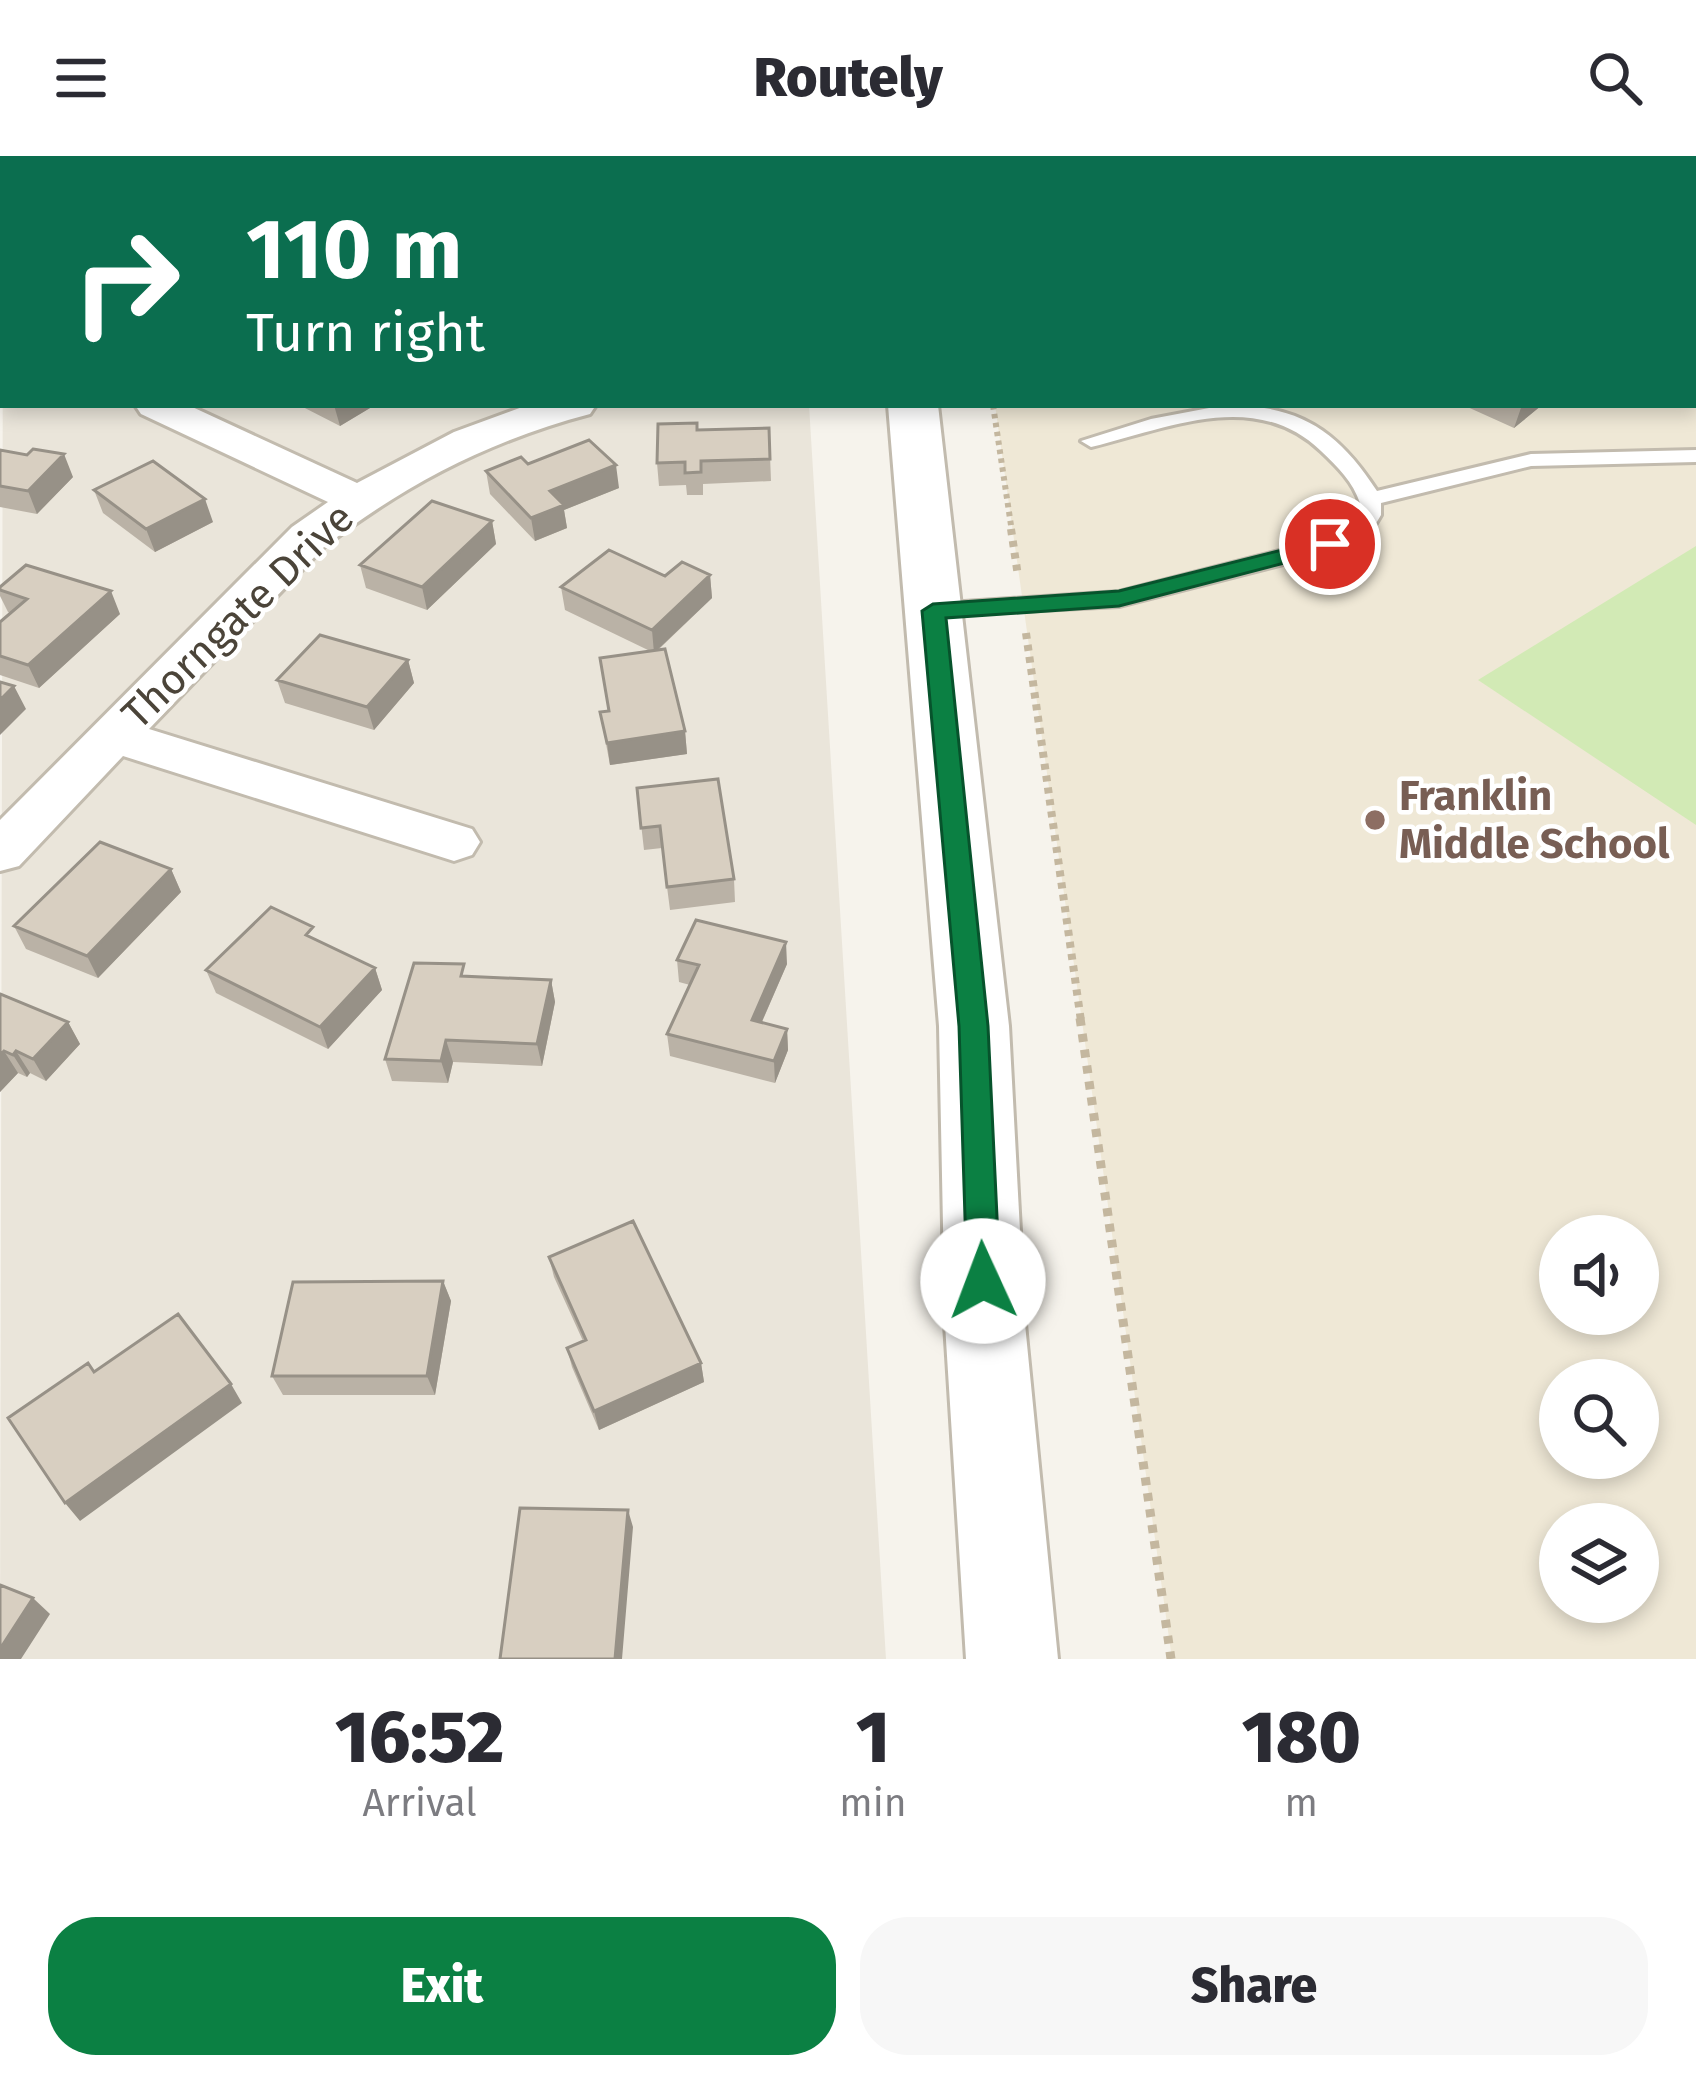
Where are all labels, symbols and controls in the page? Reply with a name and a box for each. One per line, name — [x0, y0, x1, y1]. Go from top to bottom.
icon: menu — [48, 45, 114, 111]
icon: search — [1582, 45, 1648, 111]
text: Routely — [753, 46, 943, 110]
text: 110 m — [246, 199, 462, 300]
icon: right — [48, 204, 204, 360]
text: Turn right — [246, 301, 485, 365]
street label: Thorngate Drive — [112, 493, 364, 739]
pin — [1279, 493, 1381, 595]
icon: arrive — [1297, 511, 1363, 577]
place label: Franklin Middle School — [1399, 771, 1670, 869]
marker: Franklin Middle School — [1362, 807, 1388, 833]
map controls — [1539, 1215, 1659, 1623]
button: sound — [1539, 1215, 1659, 1335]
position arrow — [920, 1218, 1046, 1344]
button: search — [1539, 1359, 1659, 1479]
button: layers — [1539, 1503, 1659, 1623]
text: 16:52 — [335, 1695, 504, 1781]
text: 1 — [856, 1695, 890, 1781]
text: 180 — [1242, 1695, 1361, 1781]
text: Arrival — [363, 1780, 477, 1826]
text: min — [839, 1780, 907, 1826]
text: m — [1285, 1780, 1318, 1826]
button: Exit — [48, 1917, 836, 2055]
button: Share — [860, 1917, 1648, 2055]

